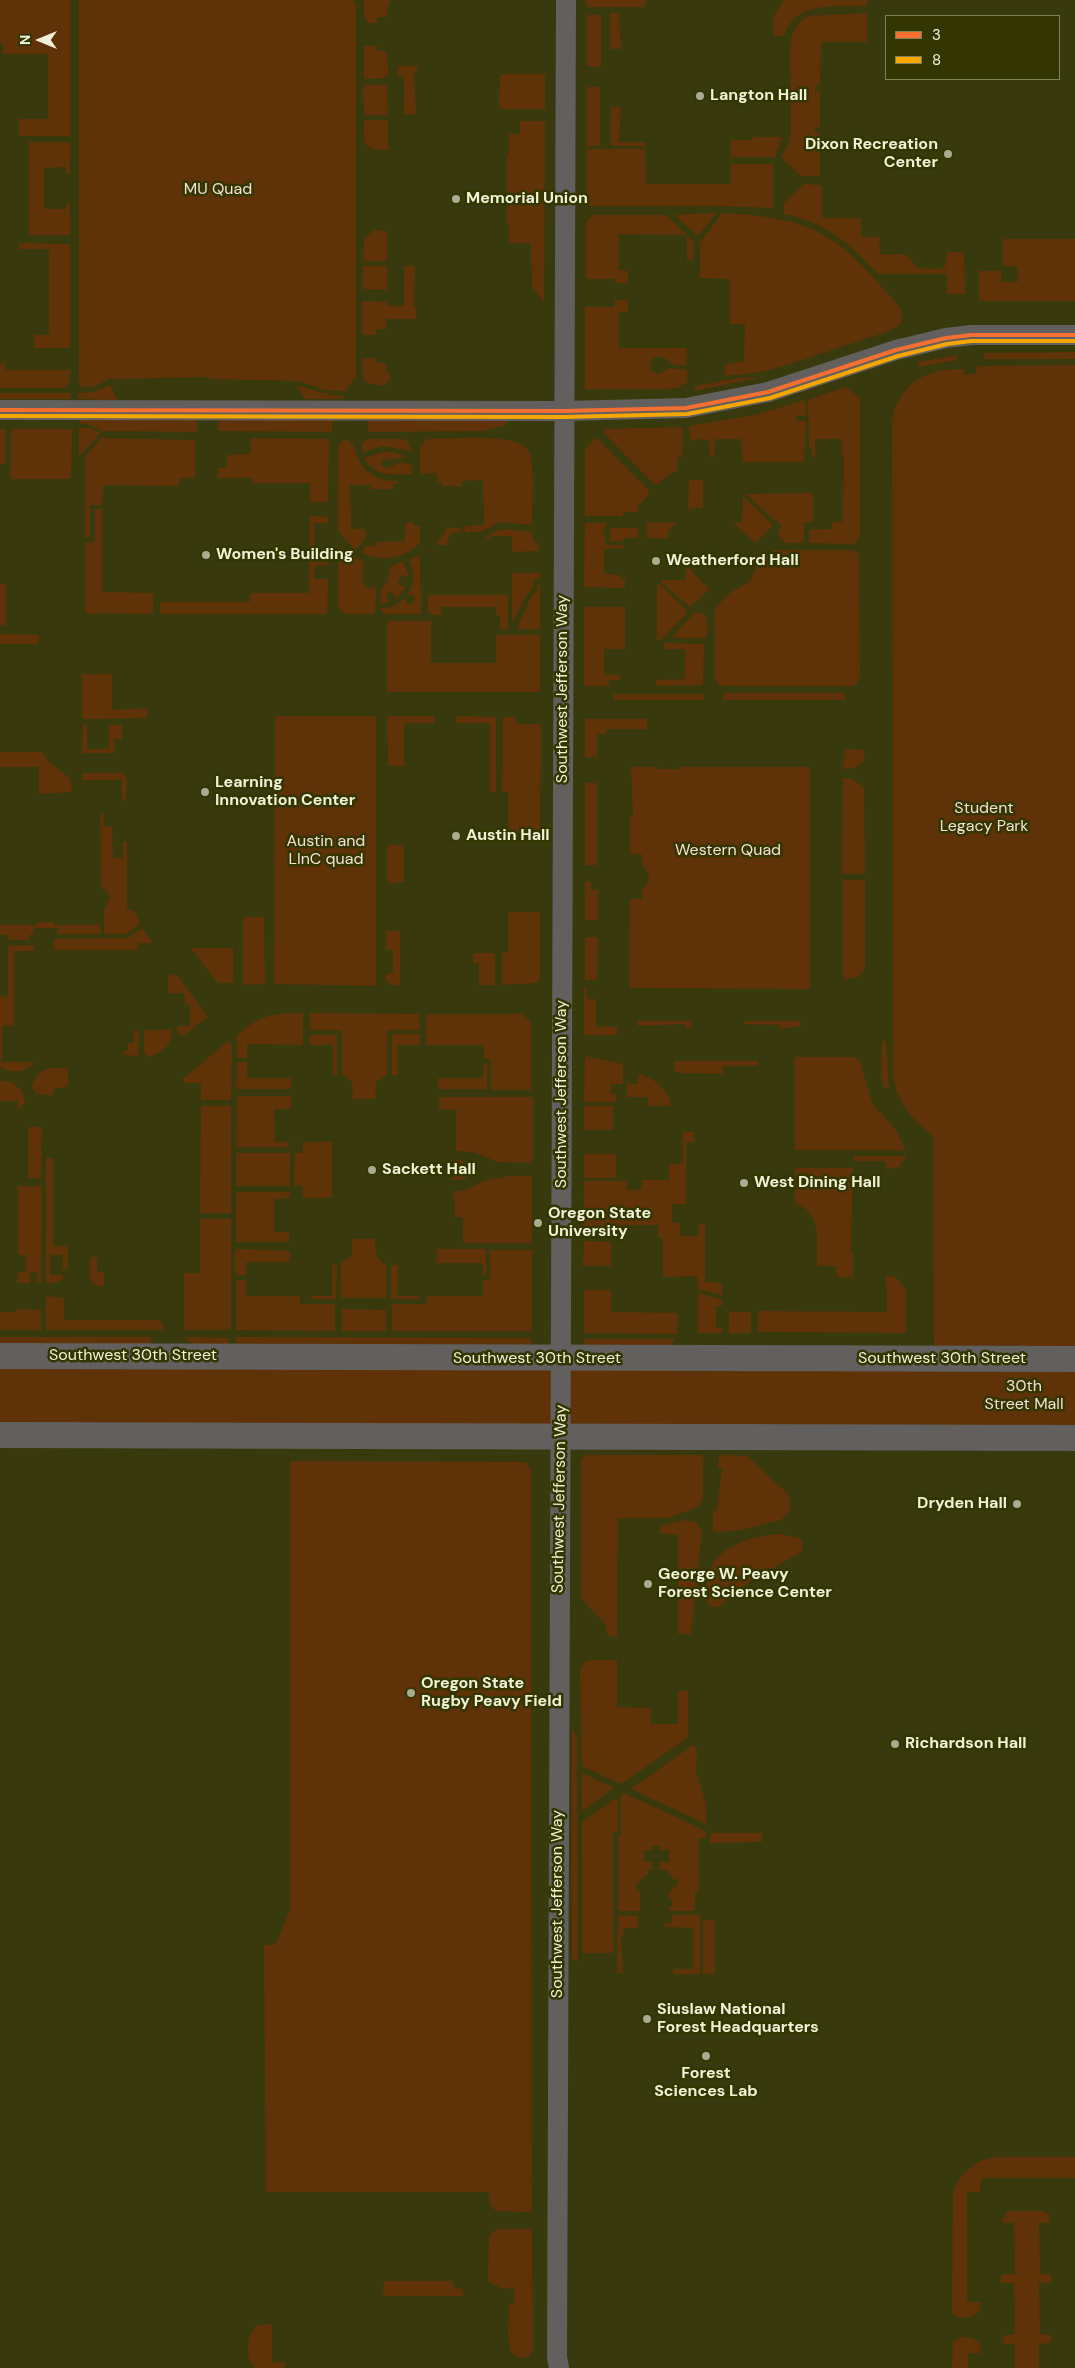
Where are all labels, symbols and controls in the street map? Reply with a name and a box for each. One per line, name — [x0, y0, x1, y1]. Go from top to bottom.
north arrow — [15, 15, 65, 65]
legend — [885, 15, 1060, 80]
text: 3 — [932, 25, 941, 45]
text: N — [16, 35, 34, 45]
text: 8 — [932, 50, 941, 70]
place label: Langton Hall — [710, 86, 807, 106]
marker: Langton Hall — [694, 90, 706, 102]
place label: Dixon Recreation Center — [805, 135, 938, 173]
marker: Dixon Recreation Center — [942, 148, 954, 160]
park label: MU Quad — [184, 180, 252, 200]
place label: Memorial Union — [466, 189, 588, 209]
marker: Memorial Union — [450, 193, 462, 205]
place label: Women's Building — [216, 545, 353, 565]
marker: Women's Building — [200, 549, 212, 561]
place label: Weatherford Hall — [666, 551, 799, 571]
marker: Weatherford Hall — [650, 555, 662, 567]
street label: Southwest Jefferson Way — [553, 595, 573, 783]
place label: Learning Innovation Center — [215, 773, 355, 811]
marker: Learning Innovation Center — [199, 786, 211, 798]
park label: Student Legacy Park — [940, 799, 1028, 837]
place label: Austin Hall — [466, 826, 550, 846]
marker: Austin Hall — [450, 830, 462, 842]
park label: Austin and LInC quad — [287, 832, 365, 870]
park label: Western Quad — [675, 841, 781, 861]
street label: Southwest Jefferson Way — [552, 1000, 572, 1188]
place label: Sackett Hall — [382, 1160, 476, 1180]
marker: Sackett Hall — [366, 1164, 378, 1176]
place label: West Dining Hall — [754, 1173, 880, 1193]
marker: West Dining Hall — [738, 1177, 750, 1189]
place label: Oregon State University — [548, 1204, 651, 1242]
marker: Oregon State University — [532, 1217, 544, 1229]
street label: Southwest 30th Street — [49, 1346, 217, 1366]
street label: Southwest 30th Street — [453, 1349, 621, 1369]
street label: Southwest 30th Street — [858, 1349, 1026, 1369]
park label: 30th Street Mall — [985, 1377, 1063, 1415]
street label: Southwest Jefferson Way — [549, 1405, 571, 1593]
place label: Dryden Hall — [917, 1494, 1007, 1514]
marker: Dryden Hall — [1011, 1498, 1023, 1510]
place label: George W. Peavy Forest Science Center — [658, 1565, 832, 1603]
marker: George W. Peavy Forest Science Center — [642, 1578, 654, 1590]
place label: Oregon State Rugby Peavy Field — [421, 1674, 562, 1712]
marker: Oregon State Rugby Peavy Field — [405, 1687, 417, 1699]
place label: Richardson Hall — [905, 1734, 1027, 1754]
marker: Richardson Hall — [889, 1738, 901, 1750]
street label: Southwest Jefferson Way — [548, 1810, 568, 1998]
place label: Siuslaw National Forest Headquarters — [657, 2000, 819, 2038]
marker: Siuslaw National Forest Headquarters — [641, 2013, 653, 2025]
marker: Forest Sciences Lab — [700, 2050, 712, 2062]
place label: Forest Sciences Lab — [654, 2064, 758, 2102]

